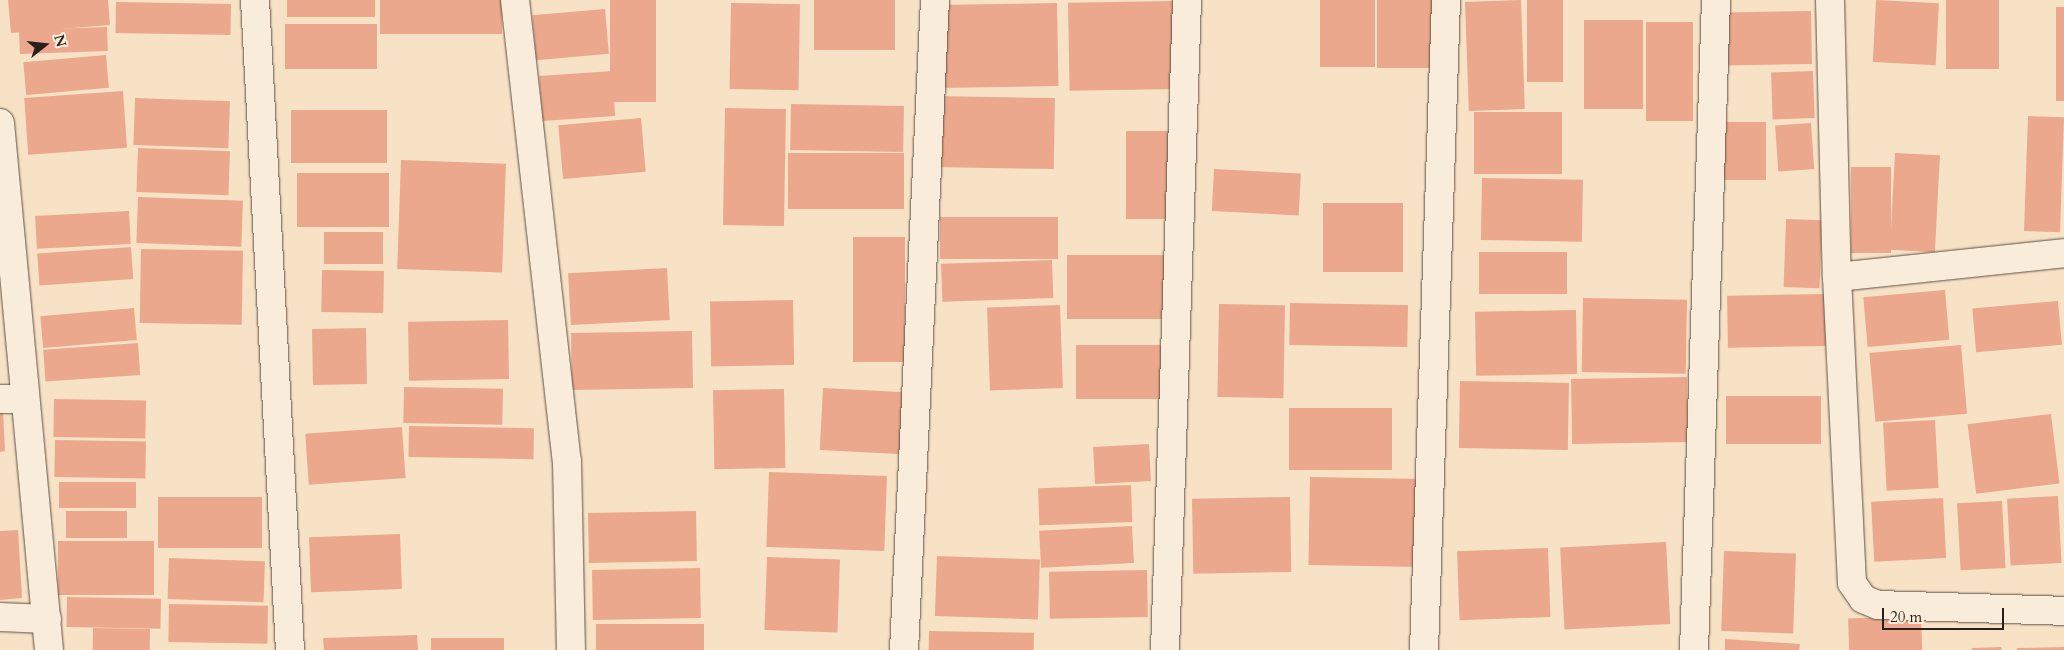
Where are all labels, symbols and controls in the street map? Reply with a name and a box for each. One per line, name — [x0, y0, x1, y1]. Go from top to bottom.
north arrow — [20, 20, 70, 70]
text: N — [49, 32, 71, 49]
scale bar — [1884, 598, 2006, 630]
text: 20 m — [1890, 607, 1922, 627]

